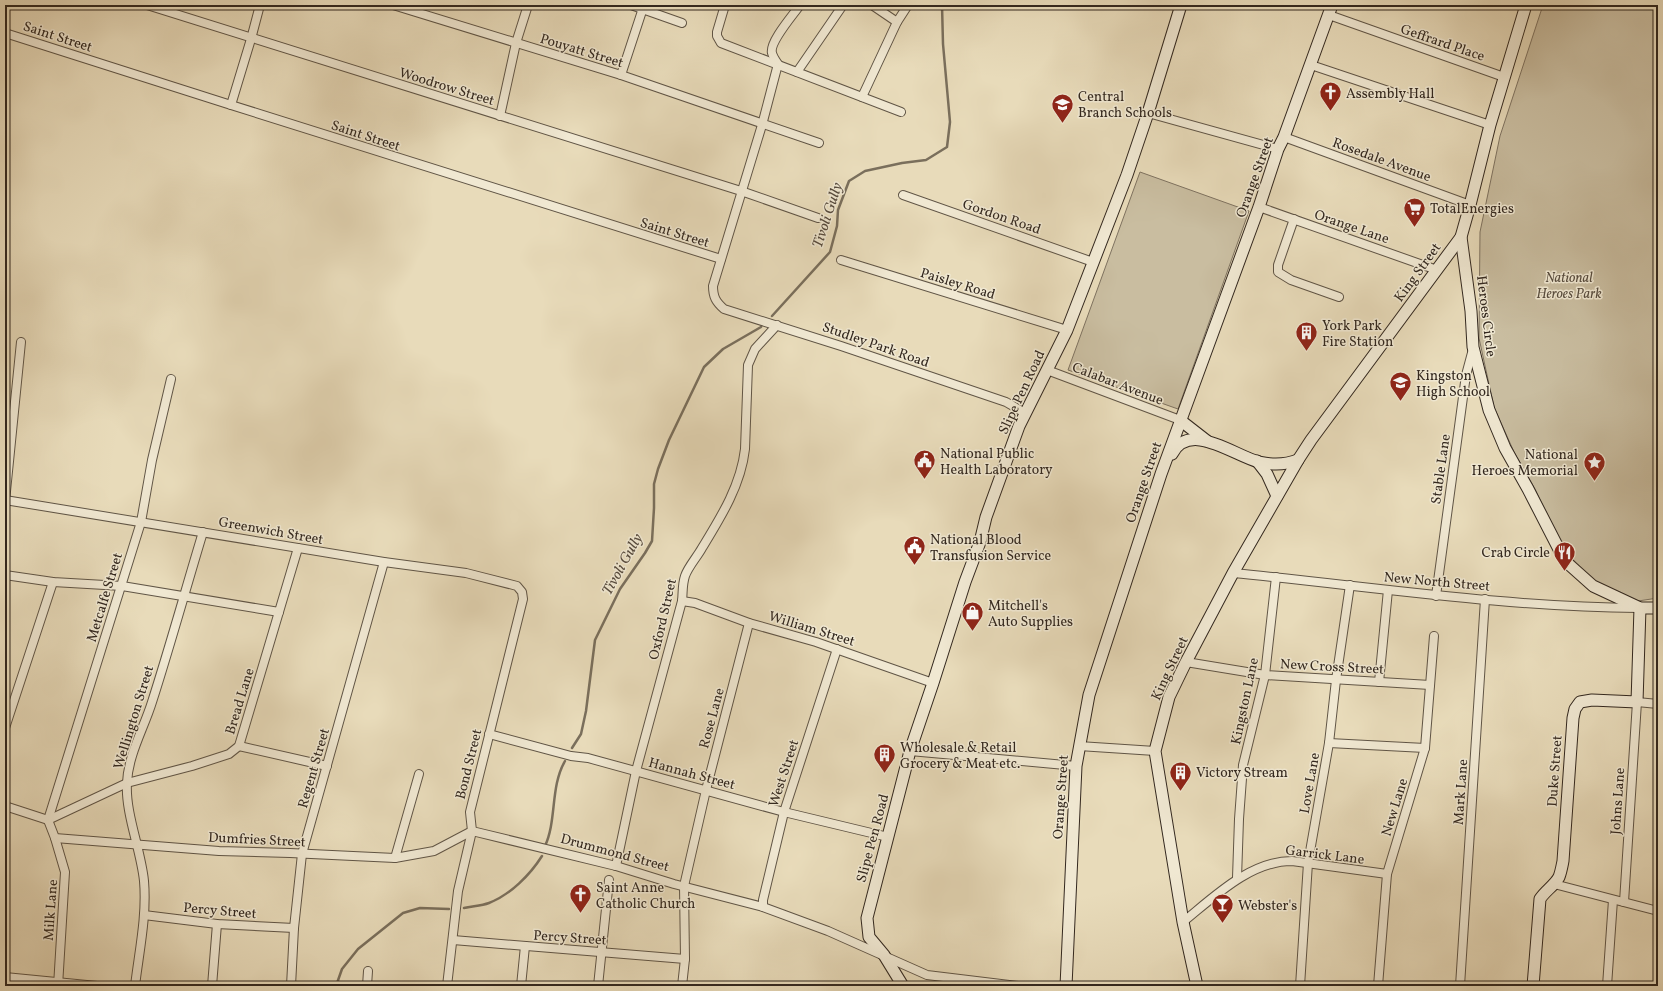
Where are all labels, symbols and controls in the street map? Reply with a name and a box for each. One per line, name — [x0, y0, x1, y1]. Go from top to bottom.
street label: Saint Street — [21, 17, 95, 58]
street label: Geffrard Place — [1398, 20, 1487, 67]
street label: Pouyatt Street — [538, 30, 626, 73]
street label: Woodrow Street — [397, 64, 497, 111]
church icon: Assembly Hall — [1318, 80, 1344, 113]
place label: Assembly Hall — [1346, 85, 1434, 104]
place label: Central Branch Schools — [1078, 88, 1172, 123]
school or university icon: Central Branch Schools — [1050, 91, 1076, 124]
street label: Saint Street — [329, 116, 403, 157]
street label: Orange Street — [1232, 134, 1279, 221]
street label: Rosedale Avenue — [1330, 134, 1434, 187]
water label: Tivoli Gully — [808, 180, 849, 251]
street label: Gordon Road — [960, 195, 1043, 240]
supermarket icon: TotalEnergies — [1402, 195, 1428, 228]
place label: TotalEnergies — [1430, 200, 1514, 219]
street label: Orange Lane — [1312, 206, 1392, 249]
street label: Saint Street — [638, 214, 712, 253]
street label: King Street — [1390, 239, 1446, 306]
street label: Paisley Road — [918, 264, 998, 305]
park label: National Heroes Park — [1536, 269, 1602, 304]
street label: Heroes Circle — [1471, 274, 1500, 358]
place label: York Park Fire Station — [1322, 317, 1393, 352]
street label: Studley Park Road — [819, 318, 932, 373]
building icon: York Park Fire Station — [1294, 320, 1320, 353]
street label: Slipe Pen Road — [995, 347, 1050, 438]
street label: Calabar Avenue — [1069, 358, 1166, 411]
place label: Kingston High School — [1416, 367, 1490, 402]
school or university icon: Kingston High School — [1388, 370, 1414, 403]
street label: Stable Lane — [1427, 433, 1456, 505]
street label: Orange Street — [1122, 439, 1167, 526]
place label: National Public Health Laboratory — [940, 445, 1053, 480]
place label: National Heroes Memorial — [1472, 446, 1578, 481]
public building icon: National Public Health Laboratory — [911, 448, 937, 481]
place icon: National Heroes Memorial — [1581, 449, 1607, 482]
street label: Greenwich Street — [217, 513, 325, 550]
water label: Tivoli Gully — [598, 530, 649, 599]
place label: National Blood Transfusion Service — [930, 531, 1051, 566]
public building icon: National Blood Transfusion Service — [902, 534, 928, 567]
restaurant icon: Crab Circle — [1552, 539, 1578, 572]
place label: Crab Circle — [1482, 544, 1550, 563]
street label: Metcalfe Street — [83, 550, 128, 644]
street label: New North Street — [1383, 568, 1491, 597]
street label: Oxford Street — [645, 577, 682, 662]
place label: Mitchell's Auto Supplies — [988, 597, 1073, 632]
shop icon: Mitchell's Auto Supplies — [959, 600, 985, 633]
street label: William Street — [766, 607, 857, 652]
street label: King Street — [1147, 633, 1194, 704]
street label: New Cross Street — [1279, 655, 1384, 680]
street label: Kingston Lane — [1227, 656, 1264, 747]
street label: Wellington Street — [110, 663, 159, 772]
street label: Bread Lane — [221, 665, 260, 737]
street label: Rose Lane — [695, 686, 730, 751]
street label: Regent Street — [294, 726, 335, 811]
street label: Bond Street — [452, 727, 487, 802]
street label: Duke Street — [1544, 735, 1567, 808]
street label: West Street — [765, 737, 804, 810]
place label: Wholesale & Retail Grocery & Meat etc. — [900, 739, 1020, 774]
building icon: Wholesale & Retail Grocery & Meat etc. — [872, 742, 898, 775]
street label: Love Lane — [1296, 751, 1325, 815]
street label: Hannah Street — [646, 754, 737, 795]
street label: Orange Street — [1049, 754, 1074, 840]
street label: Mark Lane — [1450, 758, 1473, 826]
building icon: Victory Stream — [1168, 759, 1194, 792]
place label: Victory Stream — [1196, 764, 1288, 783]
street label: Johns Lane — [1607, 767, 1630, 835]
street label: New Lane — [1378, 776, 1413, 839]
street label: Slipe Pen Road — [853, 792, 894, 885]
street label: Dumfries Street — [208, 828, 306, 853]
street label: Drummond Street — [558, 830, 671, 877]
street label: Garrick Lane — [1284, 841, 1366, 870]
street label: Milk Lane — [40, 878, 63, 942]
place label: Saint Anne Catholic Church — [596, 879, 695, 914]
church icon: Saint Anne Catholic Church — [568, 882, 594, 915]
bar icon: Webster's — [1210, 892, 1236, 925]
place label: Webster's — [1238, 897, 1297, 916]
street label: Percy Street — [183, 899, 257, 924]
street label: Percy Street — [533, 926, 607, 951]

